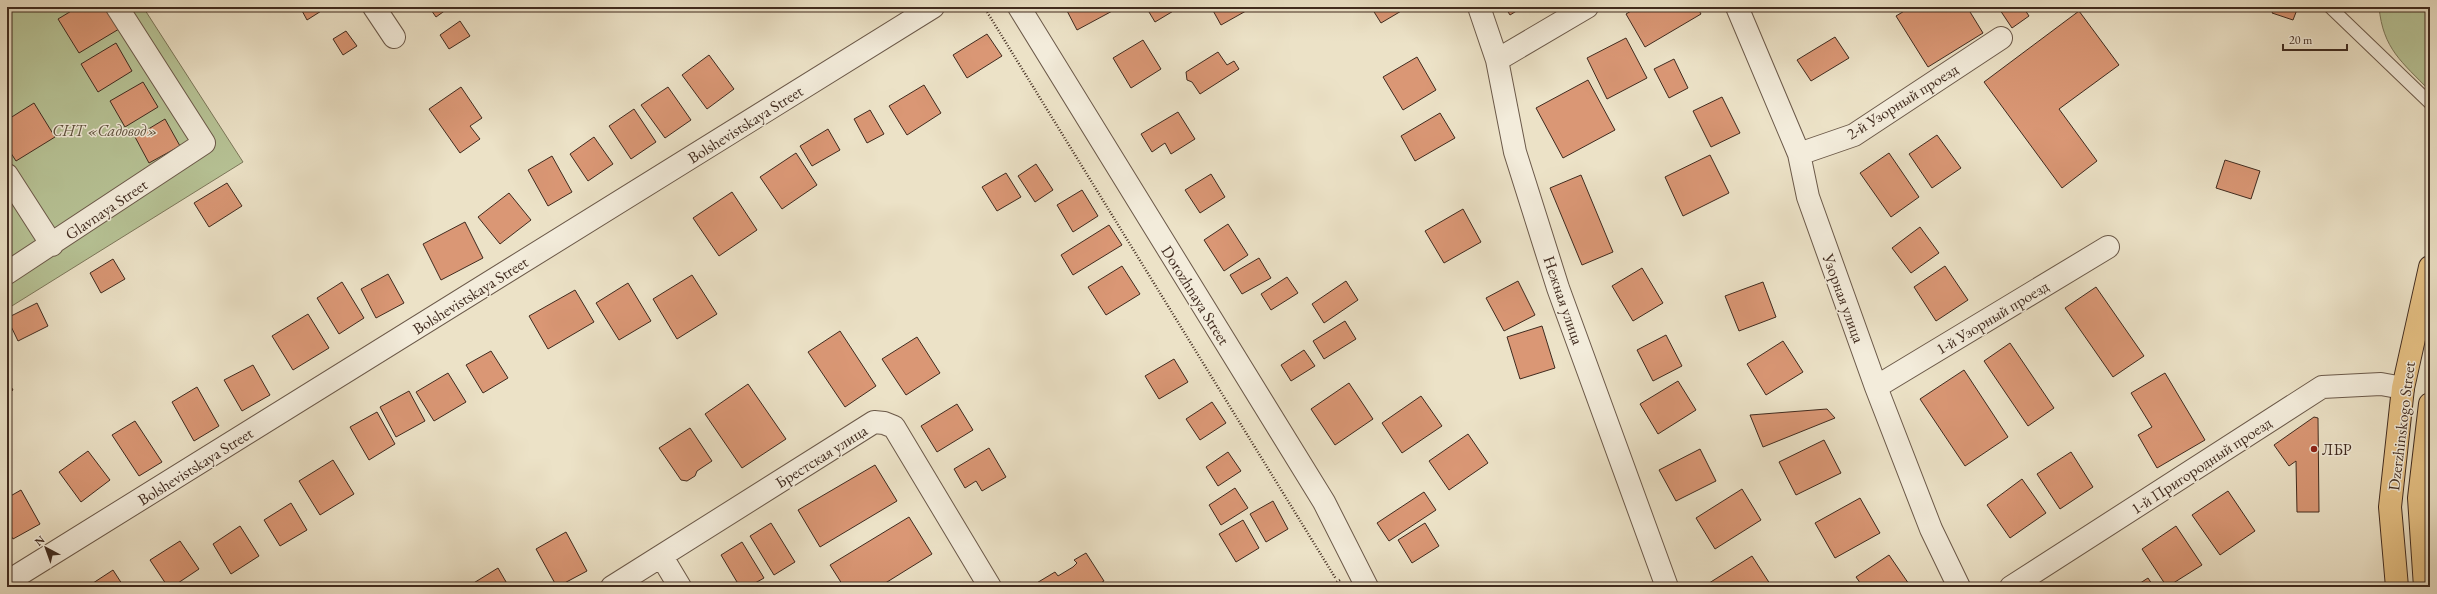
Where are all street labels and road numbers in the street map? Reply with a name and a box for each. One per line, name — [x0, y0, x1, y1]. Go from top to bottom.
street label: 2-й Узорный проезд — [1842, 58, 1963, 144]
street label: Bolshevistskaya Street — [684, 81, 807, 168]
street label: Glavnaya Street — [61, 174, 151, 245]
street label: Dorozhnaya Street — [1157, 242, 1235, 349]
street label: Узорная улица — [1817, 250, 1870, 346]
street label: Bolshevistskaya Street — [409, 252, 532, 339]
street label: Нежная улица — [1539, 253, 1589, 348]
street label: 1-й Узорный проезд — [1932, 275, 2053, 359]
street label: Dzerzhinskogo Street — [2383, 360, 2420, 492]
street label: 1-й Пригородный проезд — [2127, 412, 2276, 519]
street label: Брестская улица — [771, 419, 872, 493]
street label: Bolshevistskaya Street — [134, 423, 257, 510]

